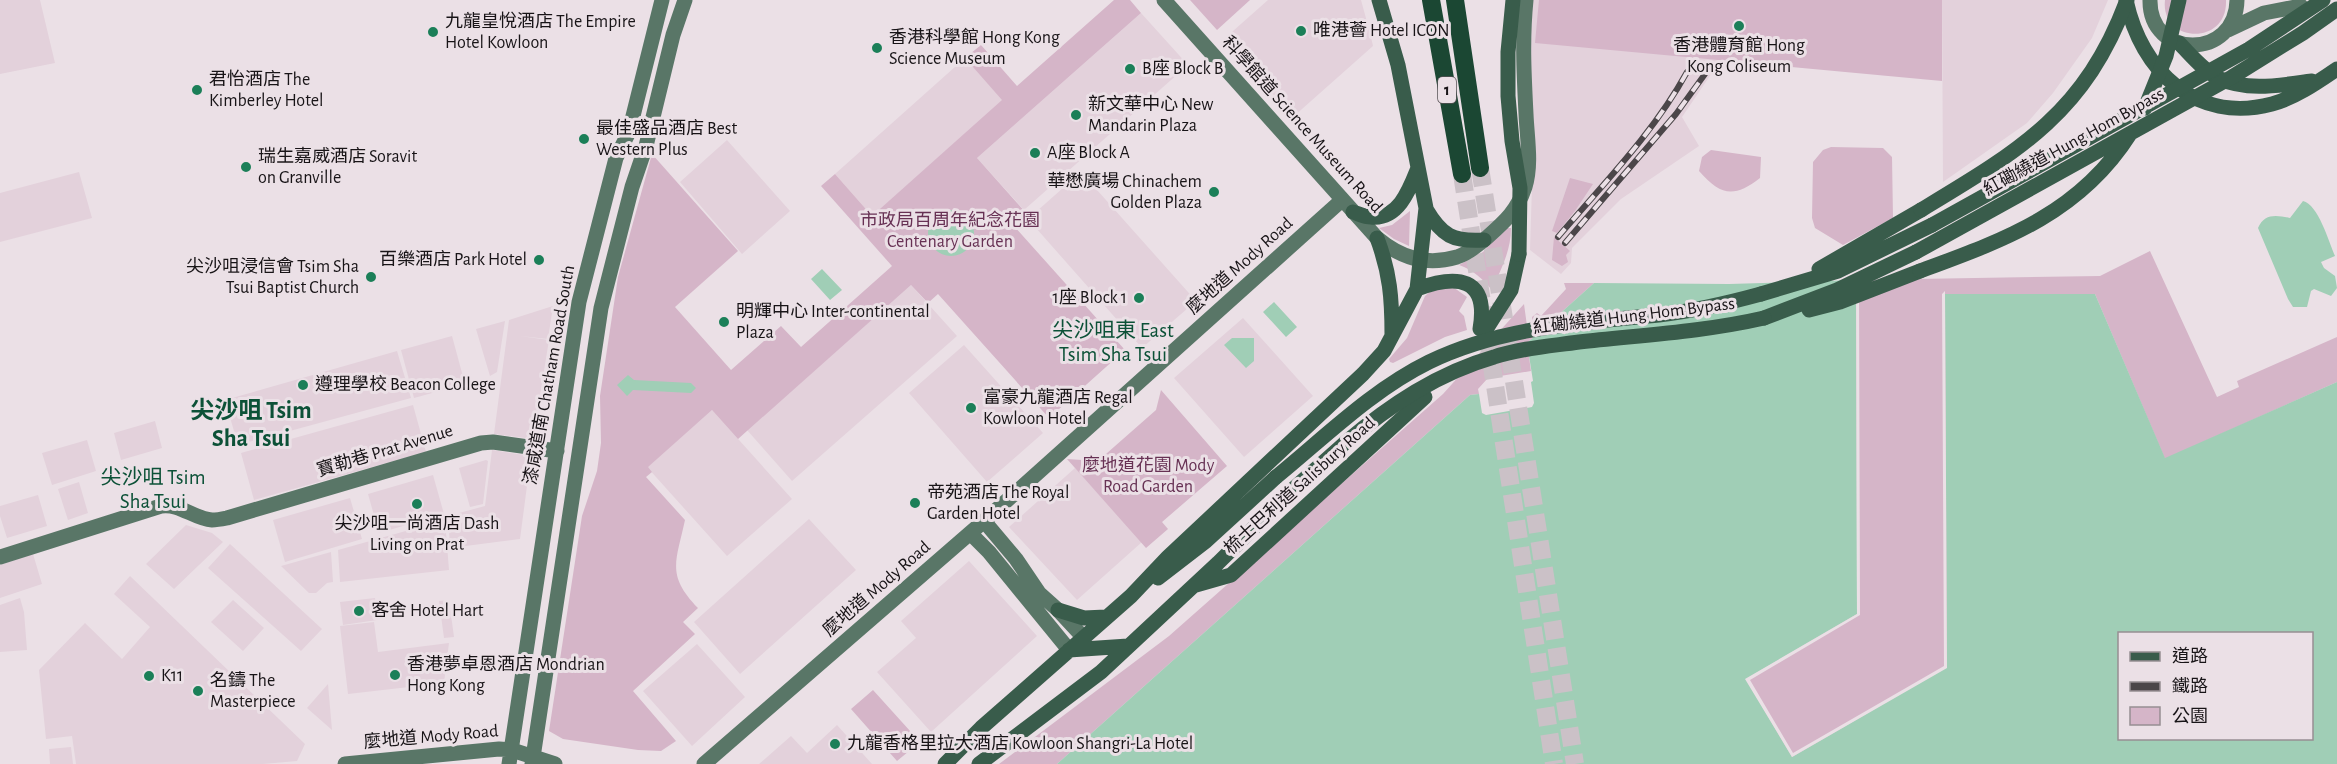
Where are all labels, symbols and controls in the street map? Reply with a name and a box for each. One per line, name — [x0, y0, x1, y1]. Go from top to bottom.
place label: 九龍皇悅酒店 The Empire Hotel Kowloon — [445, 11, 636, 52]
marker: 香港體育館 Hong Kong Coliseum — [1732, 19, 1746, 33]
place label: 唯港薈 Hotel ICON — [1313, 20, 1450, 40]
marker: 唯港薈 Hotel ICON — [1294, 24, 1308, 38]
marker: 九龍皇悅酒店 The Empire Hotel Kowloon — [426, 25, 440, 39]
place label: 香港科學館 Hong Kong Science Museum — [889, 27, 1060, 68]
street label: 科學館道 Science Museum Road — [1218, 32, 1387, 217]
place label: 香港體育館 Hong Kong Coliseum — [1673, 35, 1805, 76]
marker: 香港科學館 Hong Kong Science Museum — [870, 41, 884, 55]
place label: B座 Block B — [1142, 58, 1223, 78]
marker: B座 Block B — [1123, 62, 1137, 76]
place label: 君怡酒店 The Kimberley Hotel — [209, 69, 323, 110]
road number: 1 — [1438, 77, 1456, 103]
marker: 君怡酒店 The Kimberley Hotel — [190, 83, 204, 97]
street label: 紅磡繞道 Hung Hom Bypass — [1980, 83, 2167, 199]
place label: 新文華中心 New Mandarin Plaza — [1088, 94, 1213, 135]
marker: 新文華中心 New Mandarin Plaza — [1069, 108, 1083, 122]
place label: 最佳盛品酒店 Best Western Plus — [596, 118, 737, 159]
marker: 最佳盛品酒店 Best Western Plus — [577, 132, 591, 146]
place label: A座 Block A — [1047, 142, 1130, 162]
place label: 瑞生嘉威酒店 Soravit on Granville — [258, 146, 417, 187]
marker: A座 Block A — [1028, 146, 1042, 160]
marker: 瑞生嘉威酒店 Soravit on Granville — [239, 160, 253, 174]
place label: 華懋廣場 Chinachem Golden Plaza — [1047, 171, 1202, 212]
marker: 華懋廣場 Chinachem Golden Plaza — [1207, 185, 1221, 199]
park label: 市政局百周年紀念花園 Centenary Garden — [860, 210, 1040, 251]
street label: 麼地道 Mody Road — [1182, 213, 1296, 318]
place label: 百樂酒店 Park Hotel — [379, 249, 527, 269]
marker: 百樂酒店 Park Hotel — [532, 253, 546, 267]
place label: 尖沙咀浸信會 Tsim Sha Tsui Baptist Church — [186, 256, 359, 297]
street label: 漆咸道南 Chatham Road South — [520, 263, 578, 486]
marker: 尖沙咀浸信會 Tsim Sha Tsui Baptist Church — [364, 270, 378, 284]
place label: 1座 Block 1 — [1053, 287, 1127, 307]
marker: 1座 Block 1 — [1132, 291, 1146, 305]
street label: 紅磡繞道 Hung Hom Bypass — [1532, 293, 1736, 337]
place label: 明輝中心 Inter-continental Plaza — [736, 301, 930, 342]
marker: 明輝中心 Inter-continental Plaza — [717, 315, 731, 329]
district label: 尖沙咀東 East Tsim Sha Tsui — [1052, 319, 1174, 365]
place label: 遵理學校 Beacon College — [315, 374, 496, 394]
marker: 遵理學校 Beacon College — [296, 378, 310, 392]
place label: 富豪九龍酒店 Regal Kowloon Hotel — [983, 387, 1133, 428]
district label: 尖沙咀 Tsim Sha Tsui — [190, 397, 312, 451]
marker: 富豪九龍酒店 Regal Kowloon Hotel — [964, 401, 978, 415]
street label: 梳士巴利道 Salisbury Road — [1220, 412, 1379, 558]
street label: 寶勒巷 Prat Avenue — [314, 420, 455, 480]
park label: 麼地道花園 Mody Road Garden — [1082, 455, 1215, 496]
district label: 尖沙咀 Tsim Sha Tsui — [100, 466, 206, 512]
place label: 帝苑酒店 The Royal Garden Hotel — [927, 482, 1069, 523]
marker: 帝苑酒店 The Royal Garden Hotel — [908, 496, 922, 510]
marker: 尖沙咀一尚酒店 Dash Living on Prat — [410, 497, 424, 511]
place label: 尖沙咀一尚酒店 Dash Living on Prat — [335, 513, 499, 554]
street label: 麼地道 Mody Road — [819, 536, 934, 640]
place label: 客舍 Hotel Hart — [371, 600, 484, 620]
marker: 客舍 Hotel Hart — [352, 604, 366, 618]
legend — [2118, 632, 2313, 740]
text: 道路 — [2172, 646, 2208, 666]
place label: 香港夢卓恩酒店 Mondrian Hong Kong — [407, 654, 605, 695]
place label: K11 — [161, 667, 183, 685]
marker: 香港夢卓恩酒店 Mondrian Hong Kong — [388, 668, 402, 682]
marker: K11 — [142, 669, 156, 683]
place label: 名鑄 The Masterpiece — [210, 670, 296, 711]
text: 鐵路 — [2172, 676, 2208, 696]
marker: 名鑄 The Masterpiece — [191, 684, 205, 698]
text: 公園 — [2172, 707, 2208, 726]
street label: 麼地道 Mody Road — [363, 720, 499, 752]
place label: 九龍香格里拉大酒店 Kowloon Shangri-La Hotel — [847, 733, 1193, 753]
marker: 九龍香格里拉大酒店 Kowloon Shangri-La Hotel — [828, 737, 842, 751]

